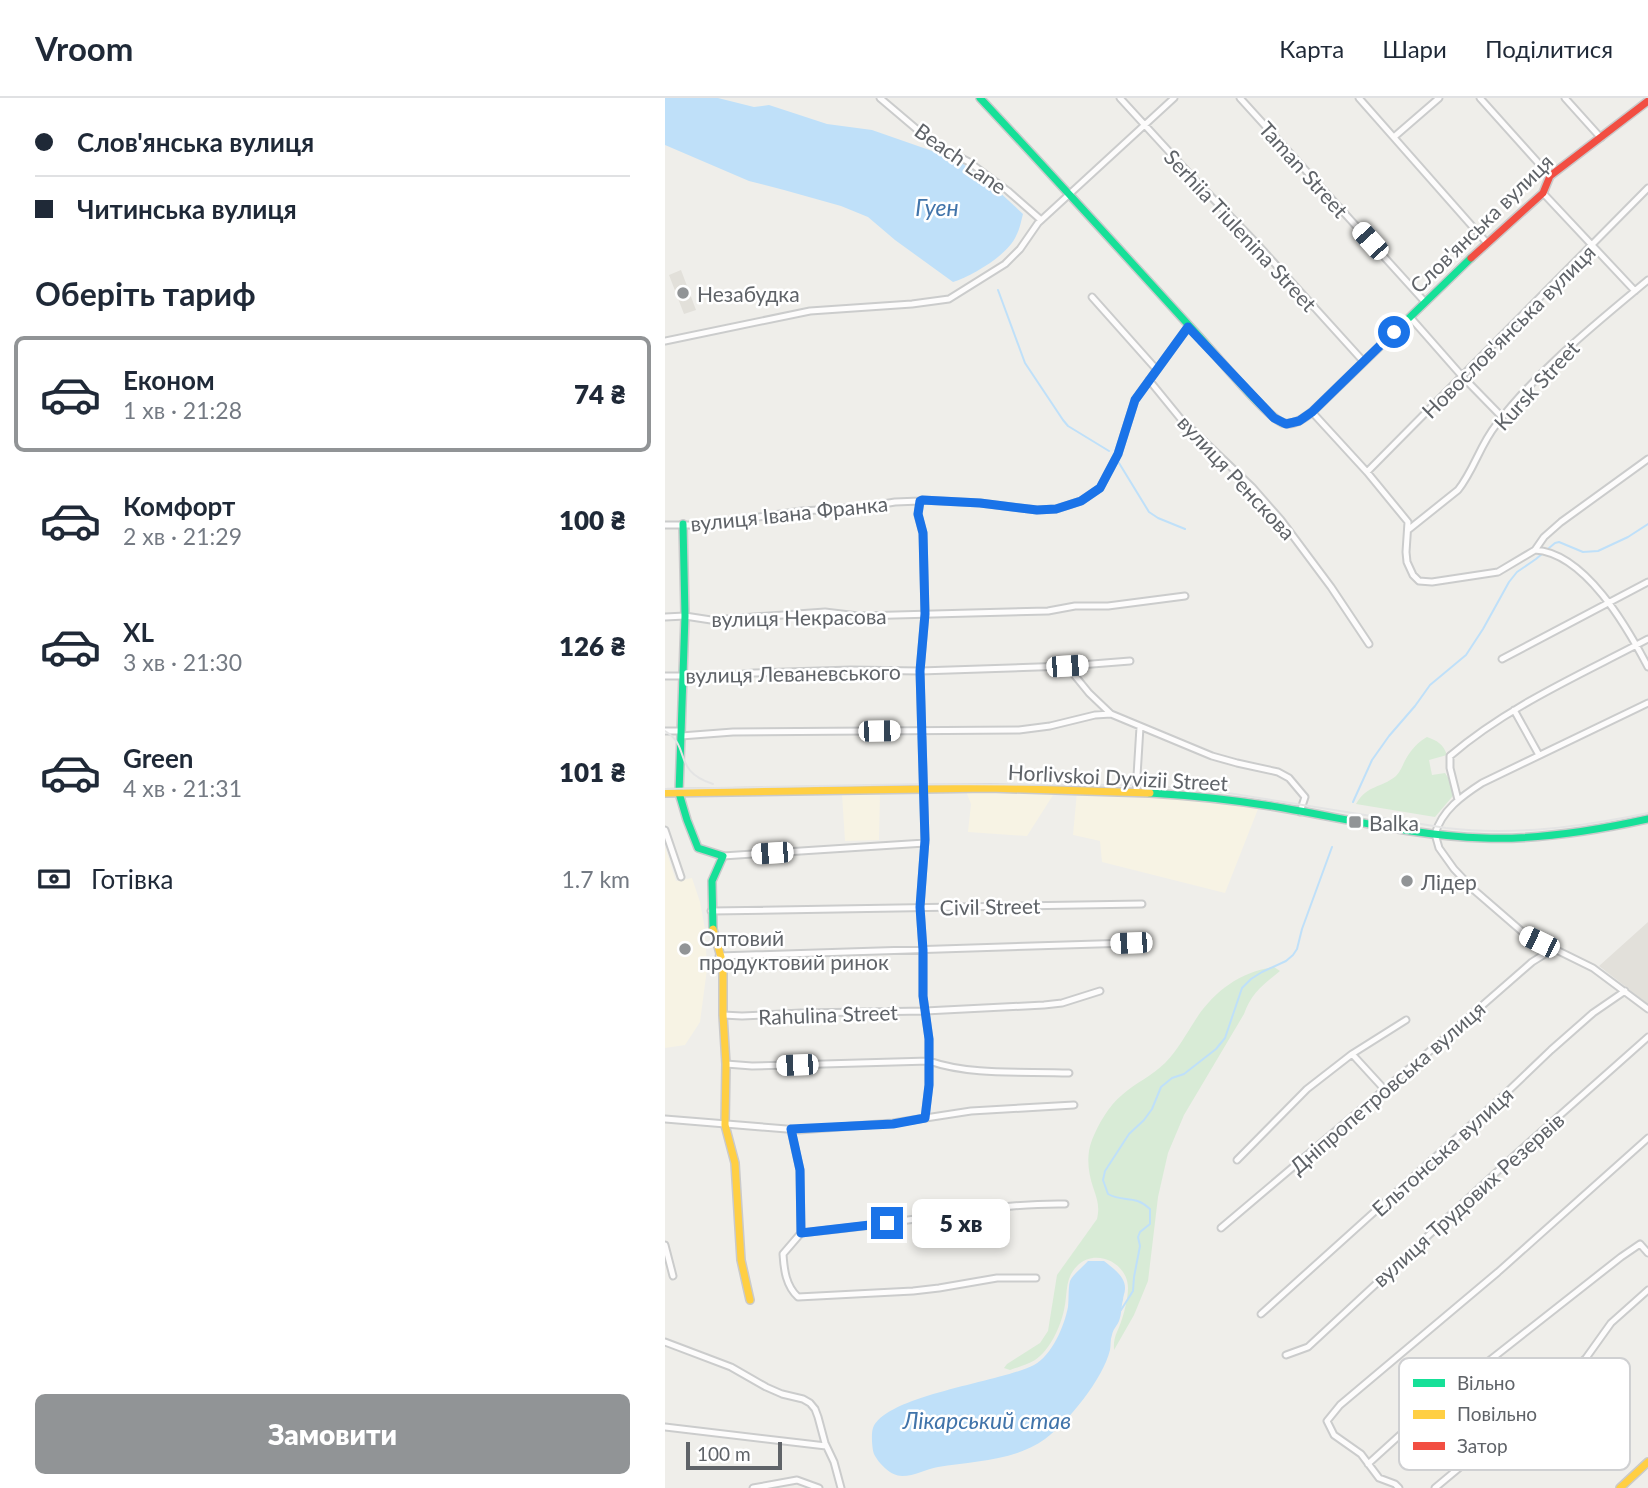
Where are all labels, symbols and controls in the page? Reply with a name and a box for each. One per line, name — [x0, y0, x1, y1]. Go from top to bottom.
text: Vroom — [35, 28, 133, 68]
text: Карта — [1279, 34, 1344, 63]
text: Шари — [1382, 34, 1447, 63]
text: Поділитися — [1485, 34, 1613, 63]
street label: Taman Street — [1254, 116, 1354, 223]
street label: Beach Lane — [910, 117, 1012, 199]
text: Слов'янська вулиця — [77, 126, 314, 158]
street label: Serhiia Tiulenina Street — [1160, 144, 1323, 316]
street label: Слов'янська вулиця — [1404, 148, 1558, 298]
text: Читинська вулиця — [77, 193, 297, 225]
water label: Гуен — [915, 193, 959, 221]
car — [1349, 218, 1392, 264]
street label: Новослов'янська вулиця — [1416, 239, 1600, 423]
text: Оберіть тариф — [35, 274, 256, 313]
place label: Незабудка — [697, 281, 800, 306]
marker: Незабудка — [675, 285, 691, 301]
route start — [1378, 316, 1410, 348]
street label: Kursk Street — [1488, 335, 1584, 435]
icon: car — [39, 363, 102, 426]
text: Економ — [123, 364, 215, 396]
text: 74 ₴ — [574, 378, 626, 410]
text: 1 хв · 21:28 — [123, 396, 242, 424]
street label: вулиця Ренскова — [1173, 410, 1301, 544]
icon: car — [39, 489, 102, 552]
text: Комфорт — [123, 490, 235, 522]
street label: вулиця Івана Франка — [689, 490, 889, 536]
text: 100 ₴ — [559, 504, 626, 536]
text: 2 хв · 21:29 — [123, 522, 242, 550]
street label: вулиця Некрасова — [711, 603, 887, 631]
icon: car — [39, 615, 102, 678]
text: XL — [123, 616, 154, 648]
text: 126 ₴ — [559, 630, 626, 662]
text: 3 хв · 21:30 — [123, 648, 242, 676]
car — [1046, 654, 1089, 678]
street label: вулиця Леваневського — [685, 659, 901, 687]
car — [858, 720, 901, 742]
icon: car — [39, 741, 102, 804]
text: Green — [123, 742, 193, 774]
text: 101 ₴ — [559, 756, 626, 788]
street label: Horlivskoi Dyvizii Street — [1007, 759, 1229, 795]
text: 4 хв · 21:31 — [123, 774, 242, 802]
place label: Balka — [1369, 810, 1419, 835]
marker: Balka — [1347, 814, 1363, 830]
car — [751, 841, 794, 865]
icon: cash — [35, 860, 73, 898]
text: Готівка — [91, 863, 173, 895]
text: 1.7 km — [561, 865, 630, 893]
place label: Лідер — [1420, 869, 1477, 894]
marker: Лідер — [1399, 873, 1415, 889]
street label: Civil Street — [940, 893, 1041, 919]
car — [1516, 923, 1563, 961]
place label: Оптовий продуктовий ринок — [699, 925, 889, 974]
car — [1110, 932, 1153, 954]
marker: Оптовий продуктовий ринок — [677, 941, 693, 957]
street label: Дніпропетровська вулиця — [1284, 995, 1490, 1179]
street label: Rahulina Street — [758, 999, 899, 1029]
car — [776, 1054, 819, 1076]
street label: Ельтонська вулиця — [1366, 1081, 1518, 1221]
street label: вулиця Трудових Резервів — [1367, 1107, 1569, 1291]
callout: 5 хв — [911, 1198, 1009, 1248]
route end — [871, 1207, 903, 1239]
text: 5 хв — [940, 1209, 982, 1237]
legend — [1399, 1358, 1630, 1470]
text: Вільно — [1457, 1371, 1515, 1394]
button: Замовити — [35, 1394, 630, 1474]
text: Повільно — [1457, 1402, 1537, 1425]
water label: Лікарський став — [902, 1406, 1071, 1434]
text: Затор — [1457, 1434, 1508, 1457]
scale bar — [686, 1439, 782, 1471]
text: 100 m — [697, 1442, 751, 1465]

